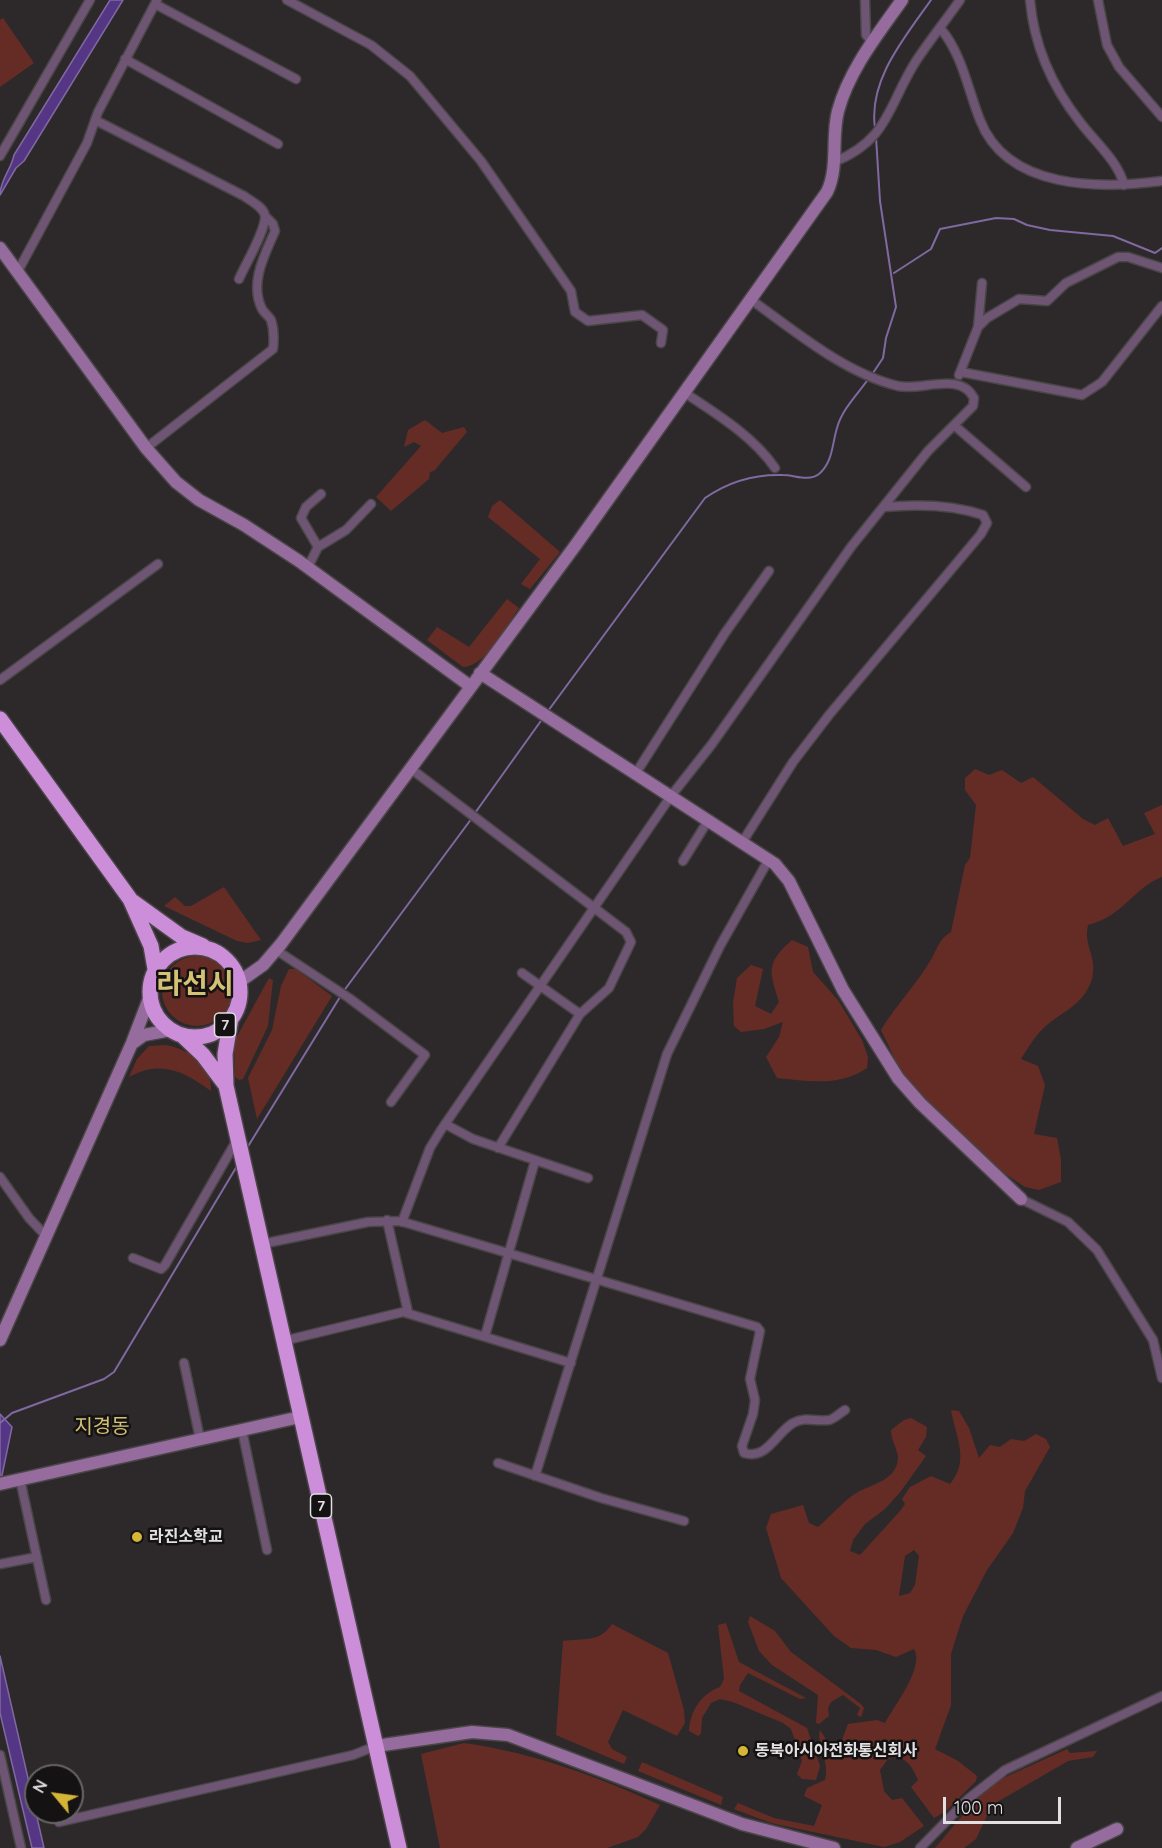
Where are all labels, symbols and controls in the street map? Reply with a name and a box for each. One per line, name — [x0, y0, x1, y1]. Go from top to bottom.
district label: 라선시 — [156, 968, 234, 1002]
road number: 7 — [214, 1013, 236, 1037]
district label: 지경동 — [74, 1415, 130, 1439]
road number: 7 — [310, 1494, 332, 1518]
place label: 라진소학교 — [149, 1527, 223, 1547]
marker: 라진소학교 — [130, 1530, 144, 1544]
place label: 동북아시아전화통신회사 — [755, 1741, 917, 1761]
marker: 동북아시아전화통신회사 — [736, 1744, 750, 1758]
north arrow — [24, 1764, 84, 1824]
text: N — [28, 1776, 52, 1796]
scale bar — [946, 1785, 1064, 1823]
text: 100 m — [954, 1796, 1003, 1819]

